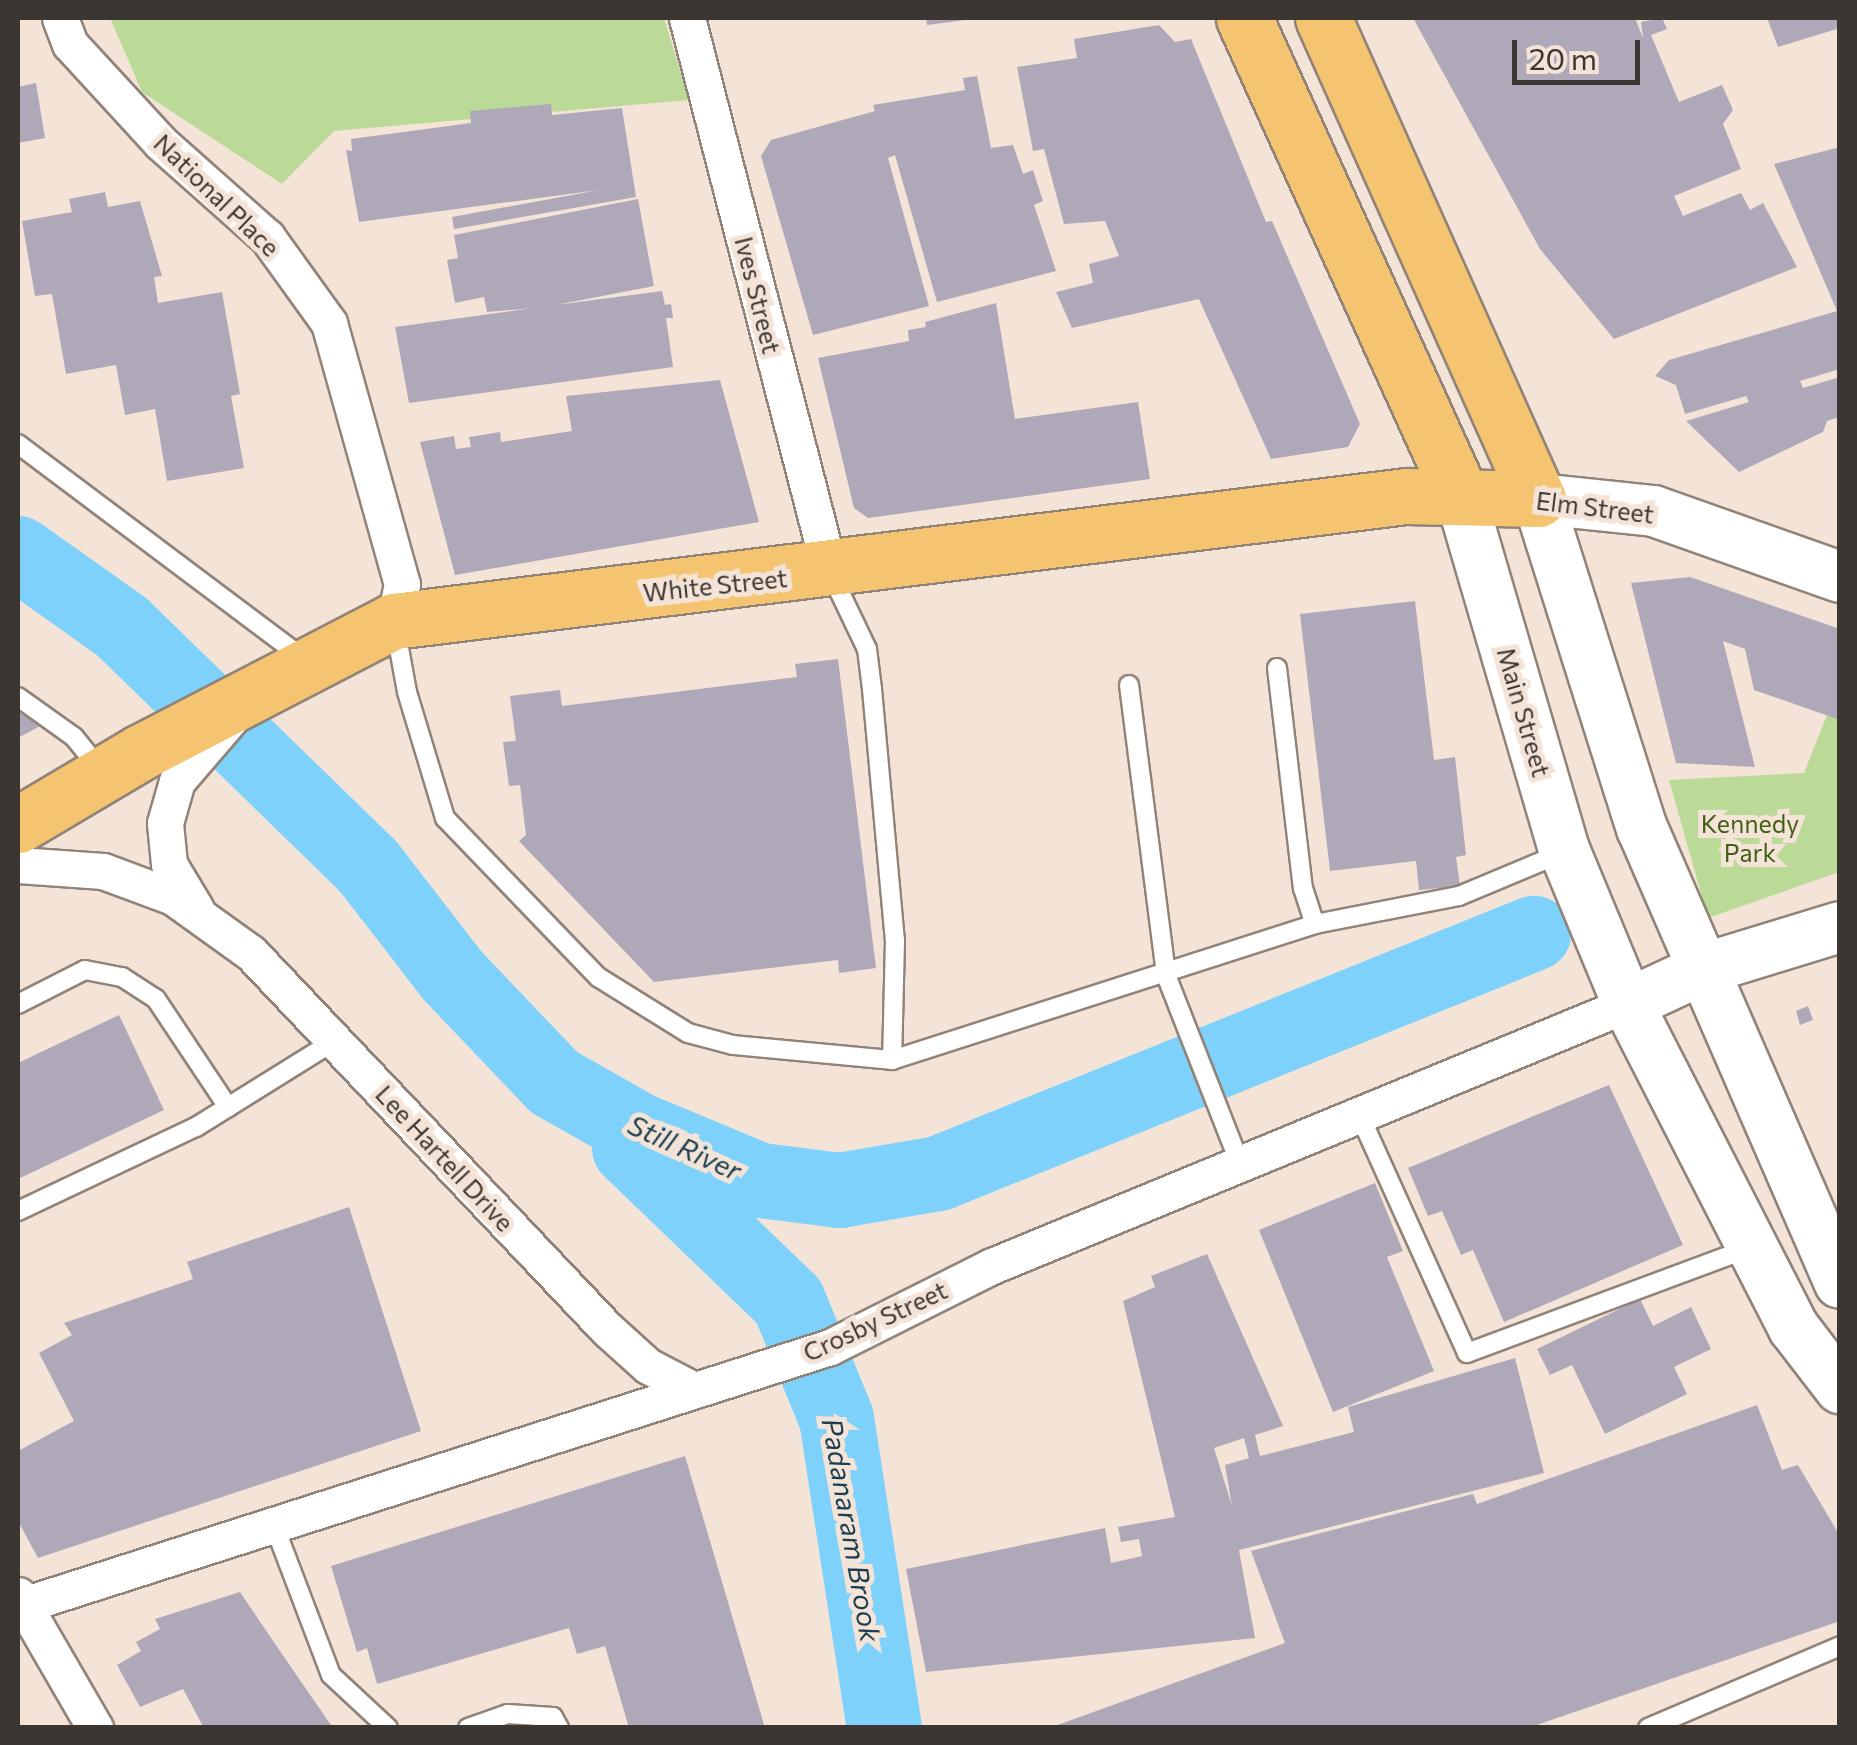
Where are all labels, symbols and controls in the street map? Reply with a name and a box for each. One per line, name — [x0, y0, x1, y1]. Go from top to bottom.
scale bar — [1517, 20, 1644, 82]
text: 20 m — [1529, 39, 1597, 76]
street label: National Place — [148, 128, 286, 262]
street label: Ives Street — [729, 233, 787, 357]
street label: Elm Street — [1534, 485, 1656, 529]
street label: White Street — [641, 563, 789, 607]
street label: Main Street — [1491, 644, 1557, 780]
park label: Kennedy Park — [1701, 809, 1799, 868]
street label: Lee Hartell Drive — [370, 1079, 520, 1237]
water label: Still River — [623, 1107, 747, 1187]
street label: Crosby Street — [798, 1275, 952, 1367]
water label: Padanaram Brook — [816, 1416, 888, 1644]

